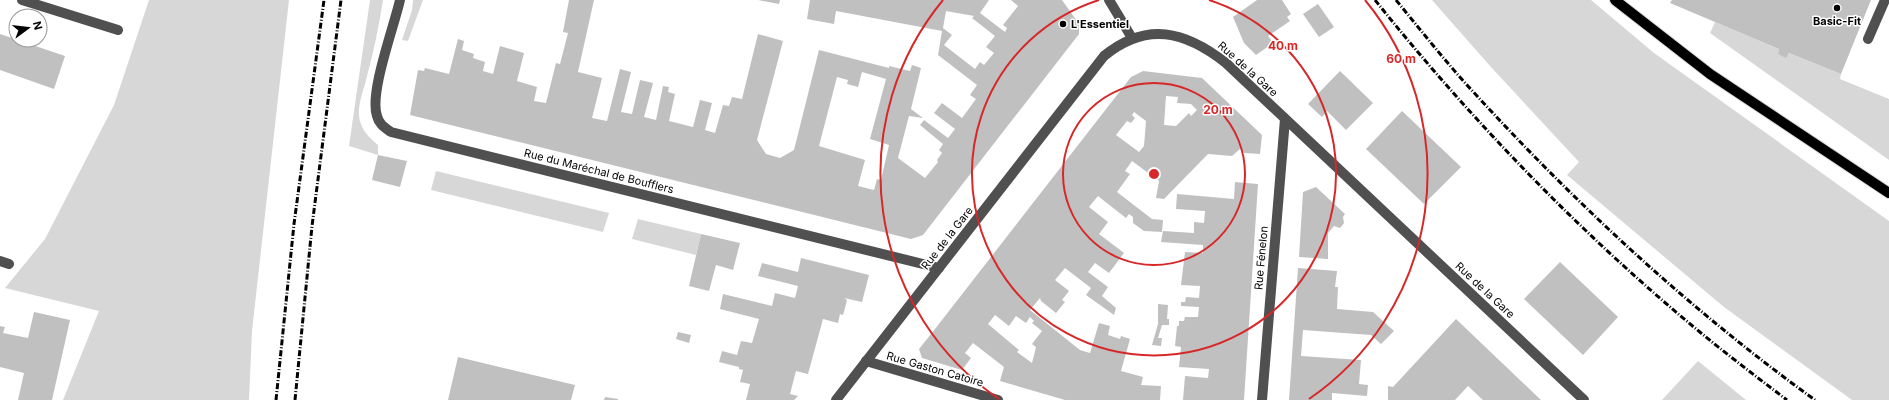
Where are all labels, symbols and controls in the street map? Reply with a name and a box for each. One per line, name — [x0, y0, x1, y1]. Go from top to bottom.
marker: Basic-Fit — [1832, 3, 1842, 13]
north arrow — [8, 8, 48, 48]
place label: Basic-Fit — [1813, 14, 1861, 28]
place label: L'Essentiel — [1071, 17, 1129, 31]
marker: L'Essentiel — [1058, 19, 1068, 29]
text: N — [30, 20, 46, 31]
street label: Rue de la Gare — [1215, 38, 1281, 100]
text: 40 m — [1268, 38, 1298, 53]
text: 60 m — [1386, 51, 1416, 66]
text: 20 m — [1203, 102, 1233, 117]
street label: Rue du Maréchal de Boufflers — [523, 146, 676, 196]
centre of rings — [1147, 167, 1161, 181]
street label: Rue de la Gare — [918, 204, 976, 272]
street label: Rue Fénelon — [1251, 225, 1271, 291]
street label: Rue de la Gare — [1452, 259, 1518, 321]
street label: Rue Gaston Catoire — [885, 348, 985, 390]

